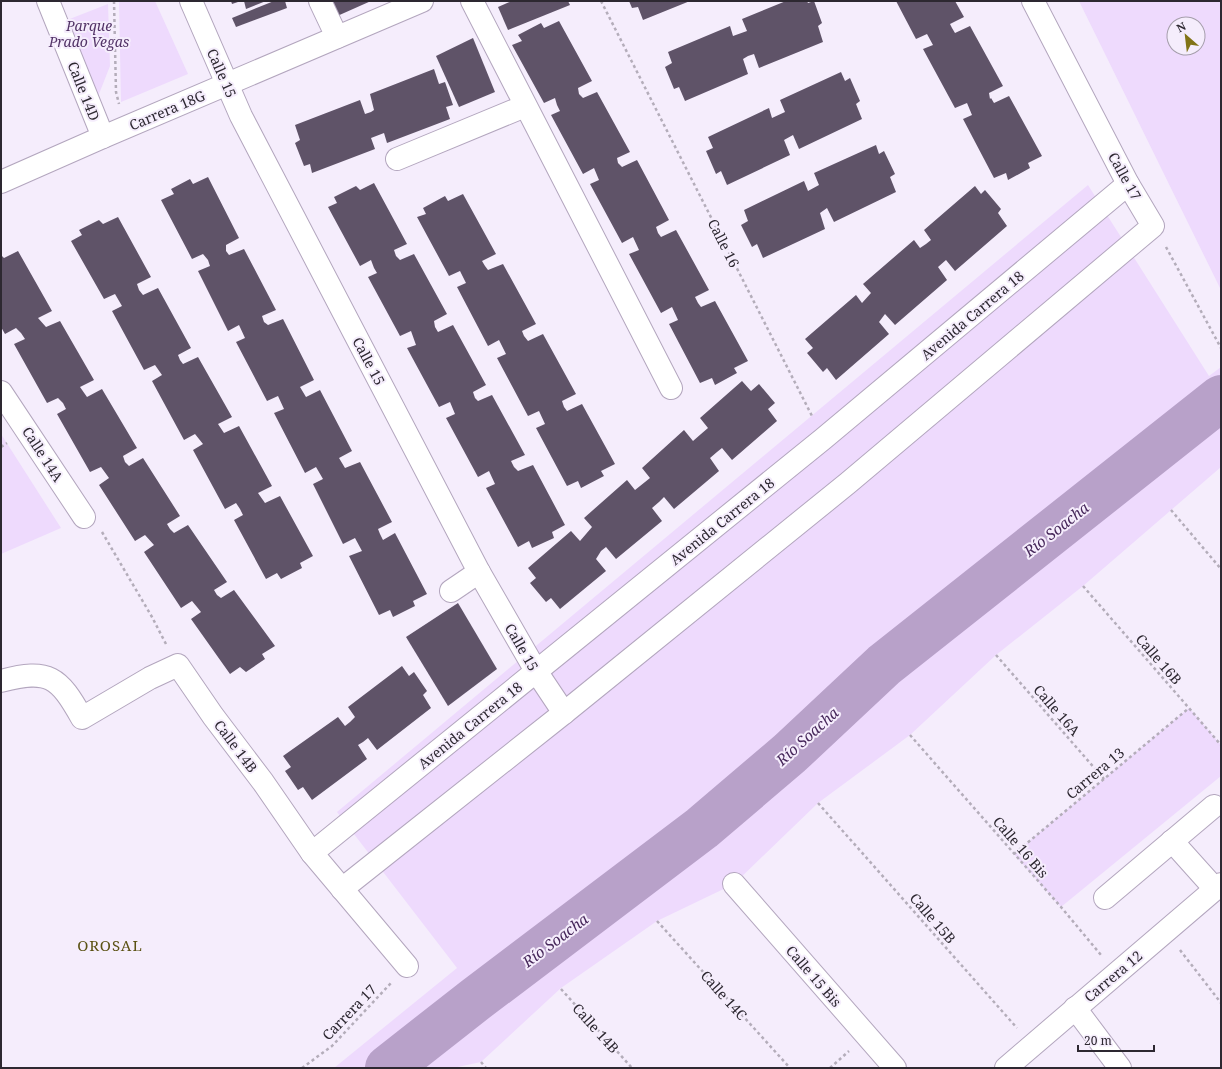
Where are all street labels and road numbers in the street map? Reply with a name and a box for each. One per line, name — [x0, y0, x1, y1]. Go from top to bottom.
street label: Calle 15 — [203, 45, 241, 101]
street label: Calle 14D — [64, 59, 104, 123]
street label: Carrera 18G — [126, 85, 208, 134]
street label: Calle 17 — [1104, 149, 1146, 203]
street label: Calle 16 — [704, 216, 744, 271]
street label: Avenida Carrera 18 — [917, 266, 1028, 364]
street label: Calle 15 — [348, 334, 390, 388]
street label: Calle 14A — [18, 423, 68, 485]
street label: Avenida Carrera 18 — [666, 473, 778, 569]
street label: Calle 15 — [501, 620, 543, 674]
street label: Calle 16B — [1132, 630, 1186, 688]
street label: Avenida Carrera 18 — [414, 677, 526, 773]
street label: Calle 16A — [1030, 680, 1085, 740]
street label: Calle 14B — [210, 716, 262, 776]
street label: Carrera 13 — [1062, 743, 1128, 803]
street label: Calle 16 Bis — [989, 812, 1053, 882]
street label: Calle 15B — [906, 889, 960, 947]
street label: Calle 15 Bis — [782, 941, 846, 1011]
street label: Carrera 12 — [1080, 946, 1146, 1006]
street label: Calle 14C — [697, 966, 752, 1024]
street label: Carrera 17 — [318, 980, 380, 1044]
street label: Calle 14B — [568, 999, 624, 1057]

